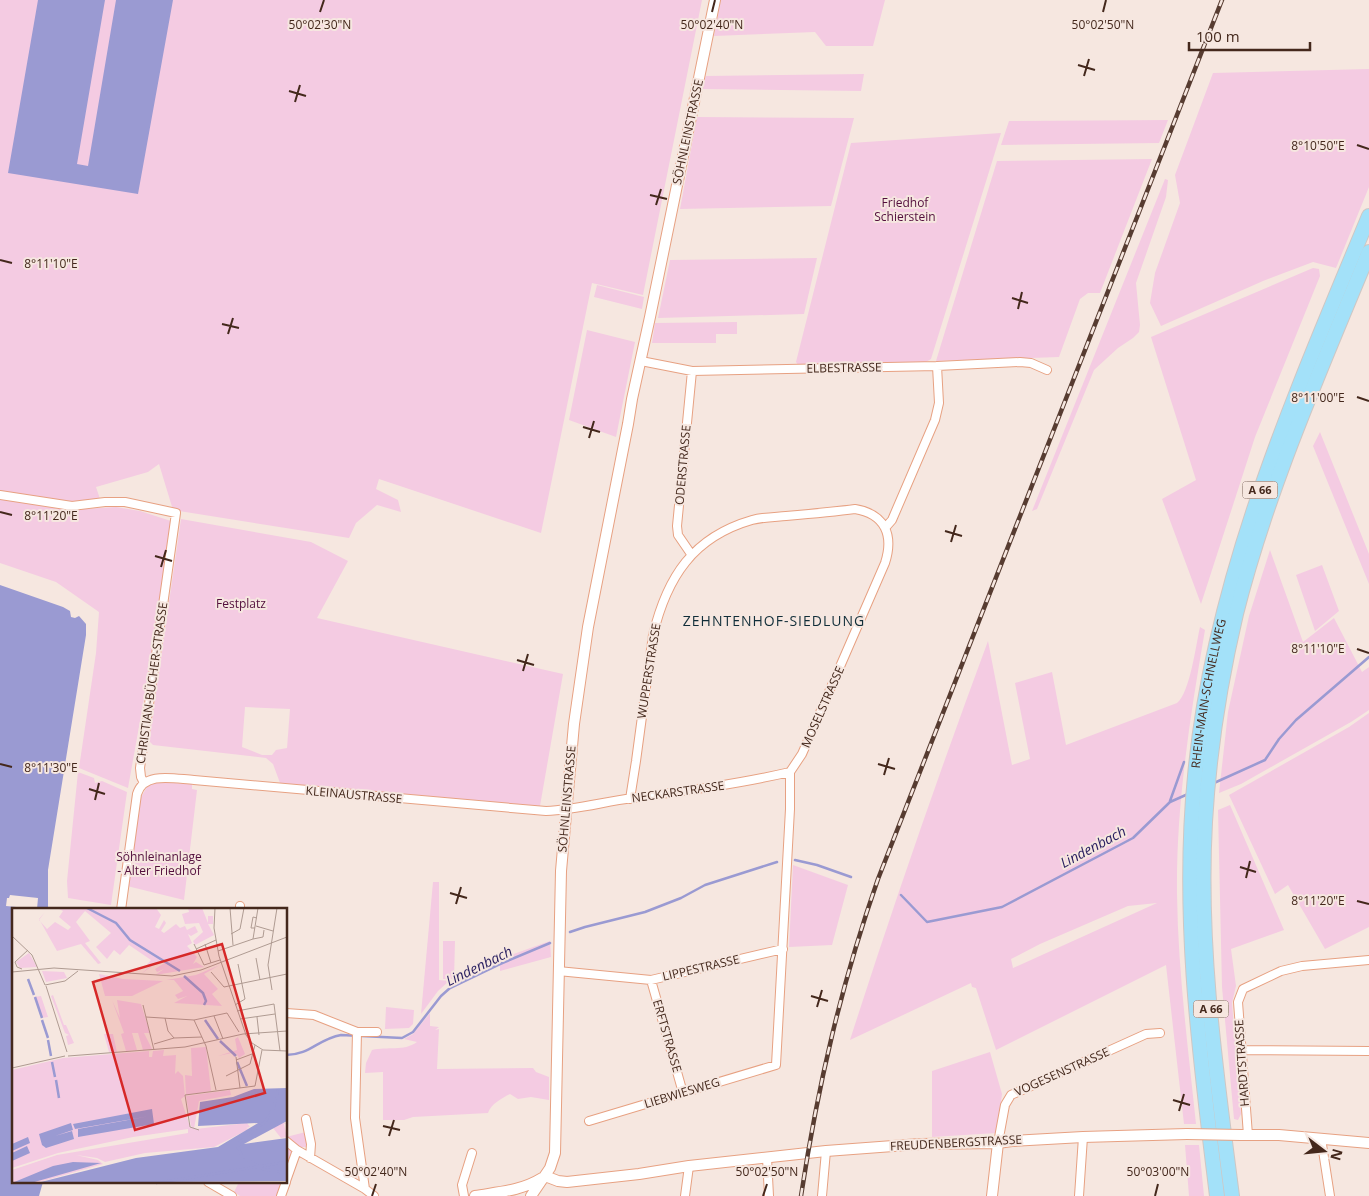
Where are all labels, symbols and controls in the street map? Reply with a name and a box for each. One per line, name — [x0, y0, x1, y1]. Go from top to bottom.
text: 50°02'30"N — [289, 16, 351, 33]
text: 50°02'40"N — [681, 16, 743, 33]
text: 50°02'50"N — [1072, 16, 1134, 33]
scale bar — [1189, 20, 1310, 52]
text: 100 m — [1196, 26, 1240, 46]
street label: SÖHNLEINSTRASSE — [668, 78, 707, 186]
text: 8°10'50"E — [1291, 137, 1345, 154]
park label: Friedhof Schierstein — [874, 194, 936, 225]
text: 8°11'10"E — [24, 255, 78, 272]
street label: ELBESTRASSE — [806, 358, 882, 377]
text: 8°11'00"E — [1291, 389, 1345, 406]
street label: ODERSTRASSE — [671, 424, 694, 506]
road number: A 66 — [1242, 482, 1278, 498]
text: 8°11'20"E — [24, 507, 78, 524]
park label: Festplatz — [216, 595, 266, 612]
street label: CHRISTIAN-BÜCHER-STRASSE — [132, 601, 171, 765]
district label: ZEHNTENHOF-SIEDLUNG — [683, 611, 865, 630]
street label: RHEIN-MAIN-SCHNELLWEG — [1187, 617, 1230, 769]
street label: WUPPERSTRASSE — [633, 622, 664, 720]
text: 8°11'10"E — [1291, 640, 1345, 657]
street label: MOSELSTRASSE — [797, 663, 848, 750]
street label: SÖHNLEINSTRASSE — [553, 745, 580, 853]
text: 8°11'30"E — [24, 759, 78, 776]
street label: NECKARSTRASSE — [630, 777, 725, 806]
street label: KLEINAUSTRASSE — [305, 782, 403, 807]
water label: Lindenbach — [1057, 821, 1129, 872]
park label: Söhnleinanlage - Alter Friedhof — [116, 848, 202, 879]
text: 8°11'20"E — [1291, 892, 1345, 909]
inset map — [12, 908, 288, 1184]
water label: Lindenbach — [442, 941, 515, 990]
street label: LIPPESTRASSE — [661, 950, 741, 985]
street label: ERFTSTRASSE — [649, 998, 686, 1074]
road number: A 66 — [1194, 1001, 1228, 1018]
street label: HARDTSTRASSE — [1230, 1019, 1253, 1107]
street label: VOGESENSTRASSE — [1012, 1043, 1112, 1100]
street label: LIEBWIESWEG — [642, 1073, 722, 1112]
north arrow — [1299, 1126, 1349, 1176]
street label: FREUDENBERGSTRASSE — [890, 1131, 1022, 1154]
text: N — [1326, 1147, 1348, 1163]
text: 50°02'40"N — [345, 1163, 407, 1180]
text: 50°02'50"N — [736, 1163, 798, 1180]
text: 50°03'00"N — [1127, 1163, 1189, 1180]

